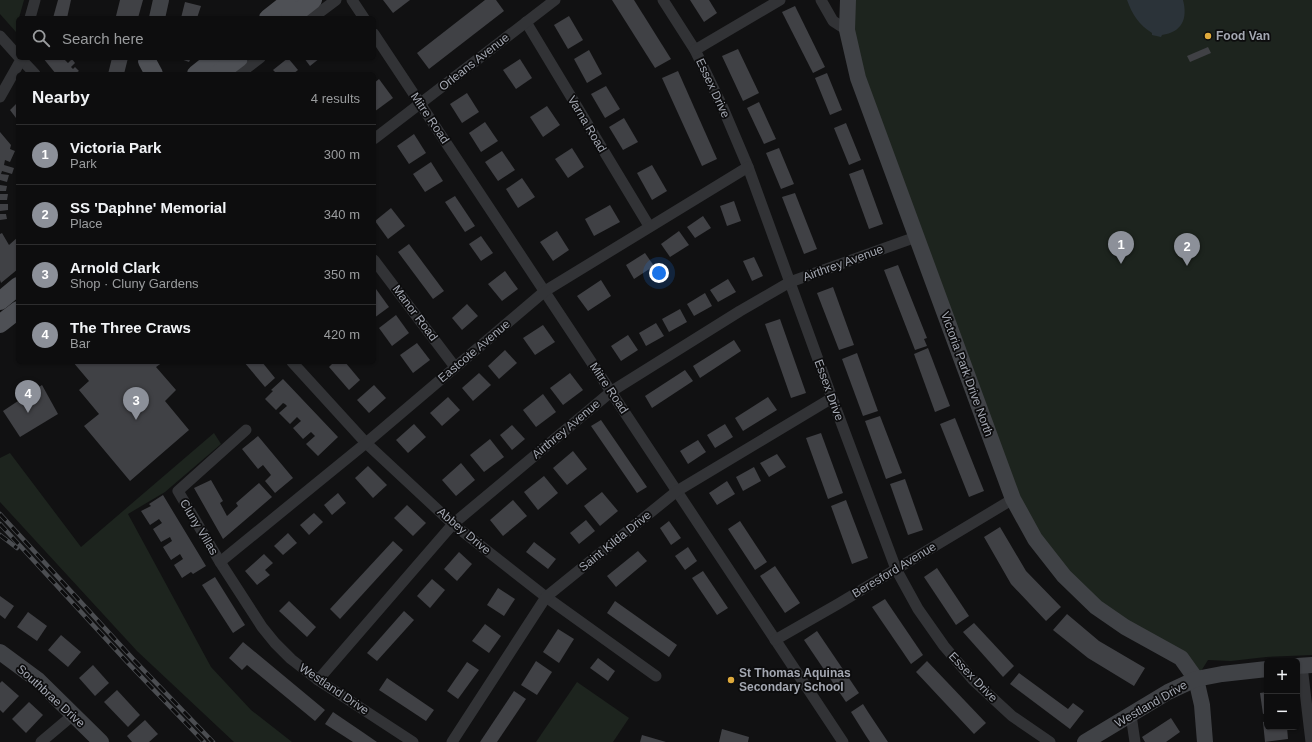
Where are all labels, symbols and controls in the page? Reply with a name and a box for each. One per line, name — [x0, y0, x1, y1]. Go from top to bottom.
search box — [16, 16, 376, 60]
icon: search — [30, 27, 52, 49]
place label: Food Van — [1216, 29, 1270, 43]
text: Search here — [62, 30, 144, 47]
street label: Orleans Avenue — [436, 30, 512, 94]
marker: Food Van — [1203, 31, 1213, 41]
street label: Essex Drive — [693, 56, 733, 120]
text: Nearby — [32, 88, 90, 107]
street label: Mitre Road — [408, 90, 452, 146]
text: 4 results — [311, 91, 360, 106]
street label: Varna Road — [565, 93, 609, 155]
text: Victoria Park — [70, 139, 161, 156]
text: 1 — [41, 147, 49, 162]
text: 300 m — [324, 147, 360, 162]
text: Park — [70, 156, 97, 171]
text: SS 'Daphne' Memorial — [70, 199, 226, 216]
text: 2 — [41, 207, 49, 222]
text: 340 m — [324, 207, 360, 222]
text: Place — [70, 216, 103, 231]
pin: 1 — [1108, 231, 1134, 264]
pin: 2 — [1174, 233, 1200, 266]
street label: Airthrey Avenue — [801, 242, 885, 284]
text: Arnold Clark — [70, 259, 160, 276]
your location — [649, 263, 669, 283]
text: 3 — [41, 267, 49, 282]
text: 350 m — [324, 267, 360, 282]
text: Shop · Cluny Gardens — [70, 276, 199, 291]
street label: Manor Road — [390, 282, 440, 344]
street label: Victoria Park Drive North — [938, 310, 996, 438]
street label: Eastcote Avenue — [435, 317, 513, 385]
text: The Three Craws — [70, 319, 191, 336]
text: 4 — [41, 327, 49, 342]
text: 420 m — [324, 327, 360, 342]
text: Bar — [70, 336, 90, 351]
street label: Essex Drive — [811, 358, 847, 423]
street label: Mitre Road — [587, 360, 631, 416]
pin: 4 — [15, 380, 41, 413]
pin: 3 — [123, 387, 149, 420]
street label: Airthrey Avenue — [529, 396, 603, 462]
street label: Cluny Villas — [177, 497, 221, 557]
street label: Abbey Drive — [434, 505, 494, 558]
street label: Saint Kilda Drive — [576, 507, 654, 574]
street label: Beresford Avenue — [850, 539, 939, 601]
street label: Essex Drive — [946, 649, 1000, 705]
map controls — [1264, 658, 1300, 730]
button: + — [1264, 658, 1300, 694]
street label: Westland Drive — [296, 661, 372, 718]
street label: Southbrae Drive — [14, 662, 88, 730]
place label: St Thomas Aquinas Secondary School — [739, 666, 851, 694]
marker: St Thomas Aquinas Secondary School — [726, 675, 736, 685]
street label: Westland Drive — [1112, 677, 1190, 730]
button: − — [1264, 694, 1300, 730]

